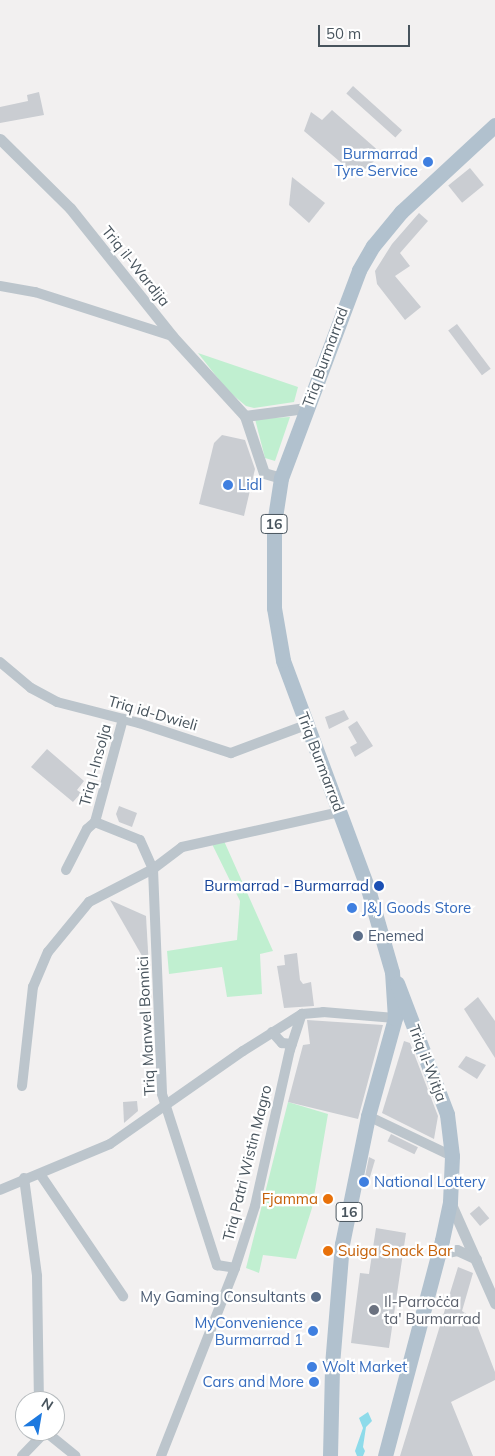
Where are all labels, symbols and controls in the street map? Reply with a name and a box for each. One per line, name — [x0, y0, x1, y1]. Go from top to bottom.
scale bar — [320, 15, 412, 47]
text: 50 m — [326, 24, 361, 43]
place label: Burmarrad Tyre Service — [334, 144, 418, 179]
marker: Burmarrad Tyre Service — [422, 156, 434, 168]
street label: Triq il-Wardija — [98, 222, 174, 310]
street label: Triq Burmarrad — [299, 305, 351, 409]
place label: Lidl — [238, 476, 262, 494]
marker: Lidl — [222, 479, 234, 491]
road number: 16 — [260, 512, 288, 536]
street label: Triq id-Dwieli — [106, 692, 200, 734]
street label: Triq Burmarrad — [294, 710, 348, 814]
street label: Triq l-Insolja — [75, 722, 115, 808]
place label: Burmarrad - Burmarrad — [204, 877, 369, 895]
marker: Burmarrad - Burmarrad — [373, 880, 385, 892]
place label: J&J Goods Store — [362, 899, 471, 917]
marker: J&J Goods Store — [346, 902, 358, 914]
place label: Enemed — [368, 927, 424, 945]
marker: Enemed — [352, 930, 364, 942]
street label: Triq Manwel Bonnici — [133, 956, 159, 1096]
street label: Triq il-Witja — [405, 1022, 451, 1104]
street label: Triq Patri Wistin Magro — [219, 1083, 275, 1243]
place label: National Lottery — [374, 1173, 486, 1191]
marker: National Lottery — [358, 1176, 370, 1188]
place label: Fjamma — [262, 1190, 318, 1208]
marker: Fjamma — [322, 1193, 334, 1205]
road number: 16 — [335, 1200, 363, 1224]
place label: Suiga Snack Bar — [338, 1242, 452, 1260]
marker: Suiga Snack Bar — [322, 1245, 334, 1257]
place label: My Gaming Consultants — [140, 1288, 306, 1306]
marker: My Gaming Consultants — [310, 1291, 322, 1303]
place label: Il-Parroċċa ta' Burmarrad — [384, 1292, 481, 1327]
marker: Il-Parroċċa ta' Burmarrad — [368, 1304, 380, 1316]
place label: MyConvenience Burmarrad 1 — [194, 1313, 303, 1348]
marker: MyConvenience Burmarrad 1 — [307, 1325, 319, 1337]
place label: Wolt Market — [322, 1358, 407, 1376]
marker: Wolt Market — [306, 1361, 318, 1373]
place label: Cars and More — [203, 1373, 304, 1391]
marker: Cars and More — [308, 1376, 320, 1388]
north arrow — [15, 1391, 65, 1441]
text: N — [38, 1394, 57, 1415]

